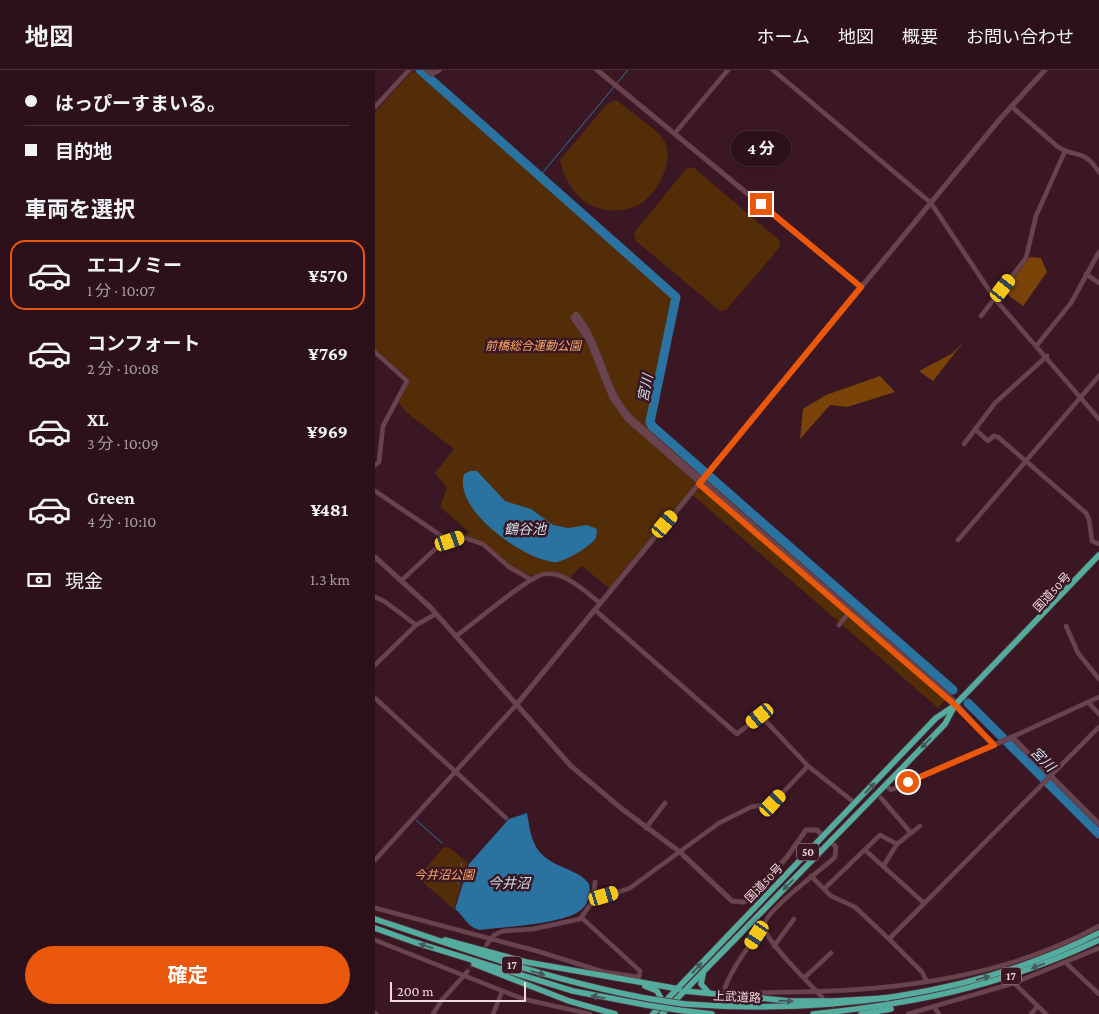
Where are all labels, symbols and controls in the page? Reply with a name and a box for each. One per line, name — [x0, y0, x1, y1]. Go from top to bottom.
text: 地図 — [25, 23, 73, 50]
text: ホーム — [757, 27, 810, 47]
text: 地図 — [838, 27, 874, 47]
text: 概要 — [902, 27, 938, 47]
text: お問い合わせ — [966, 27, 1074, 47]
text: はっぴーすまいる。 — [55, 93, 226, 114]
callout: 4 分 — [731, 132, 791, 166]
text: 4 分 — [747, 140, 775, 157]
text: 目的地 — [55, 141, 112, 162]
route end — [750, 193, 772, 215]
text: 車両を選択 — [25, 197, 135, 222]
icon: car — [27, 253, 72, 298]
text: エコノミー — [87, 255, 182, 276]
text: ¥570 — [308, 265, 348, 286]
car — [987, 272, 1018, 304]
text: 1 分 · 10:07 — [87, 282, 155, 299]
icon: car — [27, 331, 72, 376]
text: コンフォート — [87, 333, 200, 354]
park label: 前橋総合運動公園 — [485, 339, 583, 353]
text: ¥769 — [308, 343, 348, 364]
text: 2 分 · 10:08 — [87, 360, 159, 377]
water label: 宮川 — [634, 371, 656, 403]
icon: car — [27, 409, 72, 454]
text: XL — [87, 409, 109, 430]
text: ¥969 — [307, 421, 348, 442]
text: 3 分 · 10:09 — [87, 435, 159, 452]
icon: car — [27, 487, 72, 532]
text: Green — [87, 487, 135, 508]
text: ¥481 — [311, 499, 348, 520]
car — [649, 508, 680, 540]
text: 4 分 · 10:10 — [87, 513, 156, 530]
water label: 鶴谷池 — [504, 521, 548, 537]
car — [433, 529, 466, 553]
icon: cash — [25, 566, 53, 594]
street label: 国道50号 — [1030, 570, 1074, 614]
text: 現金 — [65, 571, 103, 592]
text: 1.3 km — [310, 571, 350, 588]
car — [743, 701, 776, 731]
one-way arrow — [920, 737, 932, 749]
water label: 宮川 — [1027, 743, 1060, 776]
route start — [897, 771, 919, 793]
one-way arrow — [864, 782, 876, 794]
car — [757, 787, 788, 819]
road number: 50 — [797, 844, 819, 860]
street label: 国道50号 — [742, 861, 786, 905]
park label: 今井沼公園 — [414, 868, 476, 882]
water label: 今井沼 — [488, 875, 532, 891]
one-way arrow — [783, 879, 795, 891]
car — [587, 884, 620, 908]
car — [742, 918, 771, 952]
one-way arrow — [418, 942, 433, 949]
button: 確定 — [25, 946, 350, 1004]
road number: 17 — [502, 956, 522, 974]
one-way arrow — [691, 962, 703, 974]
one-way arrow — [1031, 963, 1046, 971]
road number: 17 — [1001, 968, 1021, 984]
one-way arrow — [530, 969, 545, 977]
one-way arrow — [975, 974, 990, 982]
scale bar — [390, 979, 526, 1002]
text: 200 m — [397, 983, 433, 999]
street label: 上武道路 — [713, 989, 761, 1005]
one-way arrow — [590, 992, 606, 1000]
one-way arrow — [778, 997, 794, 1005]

